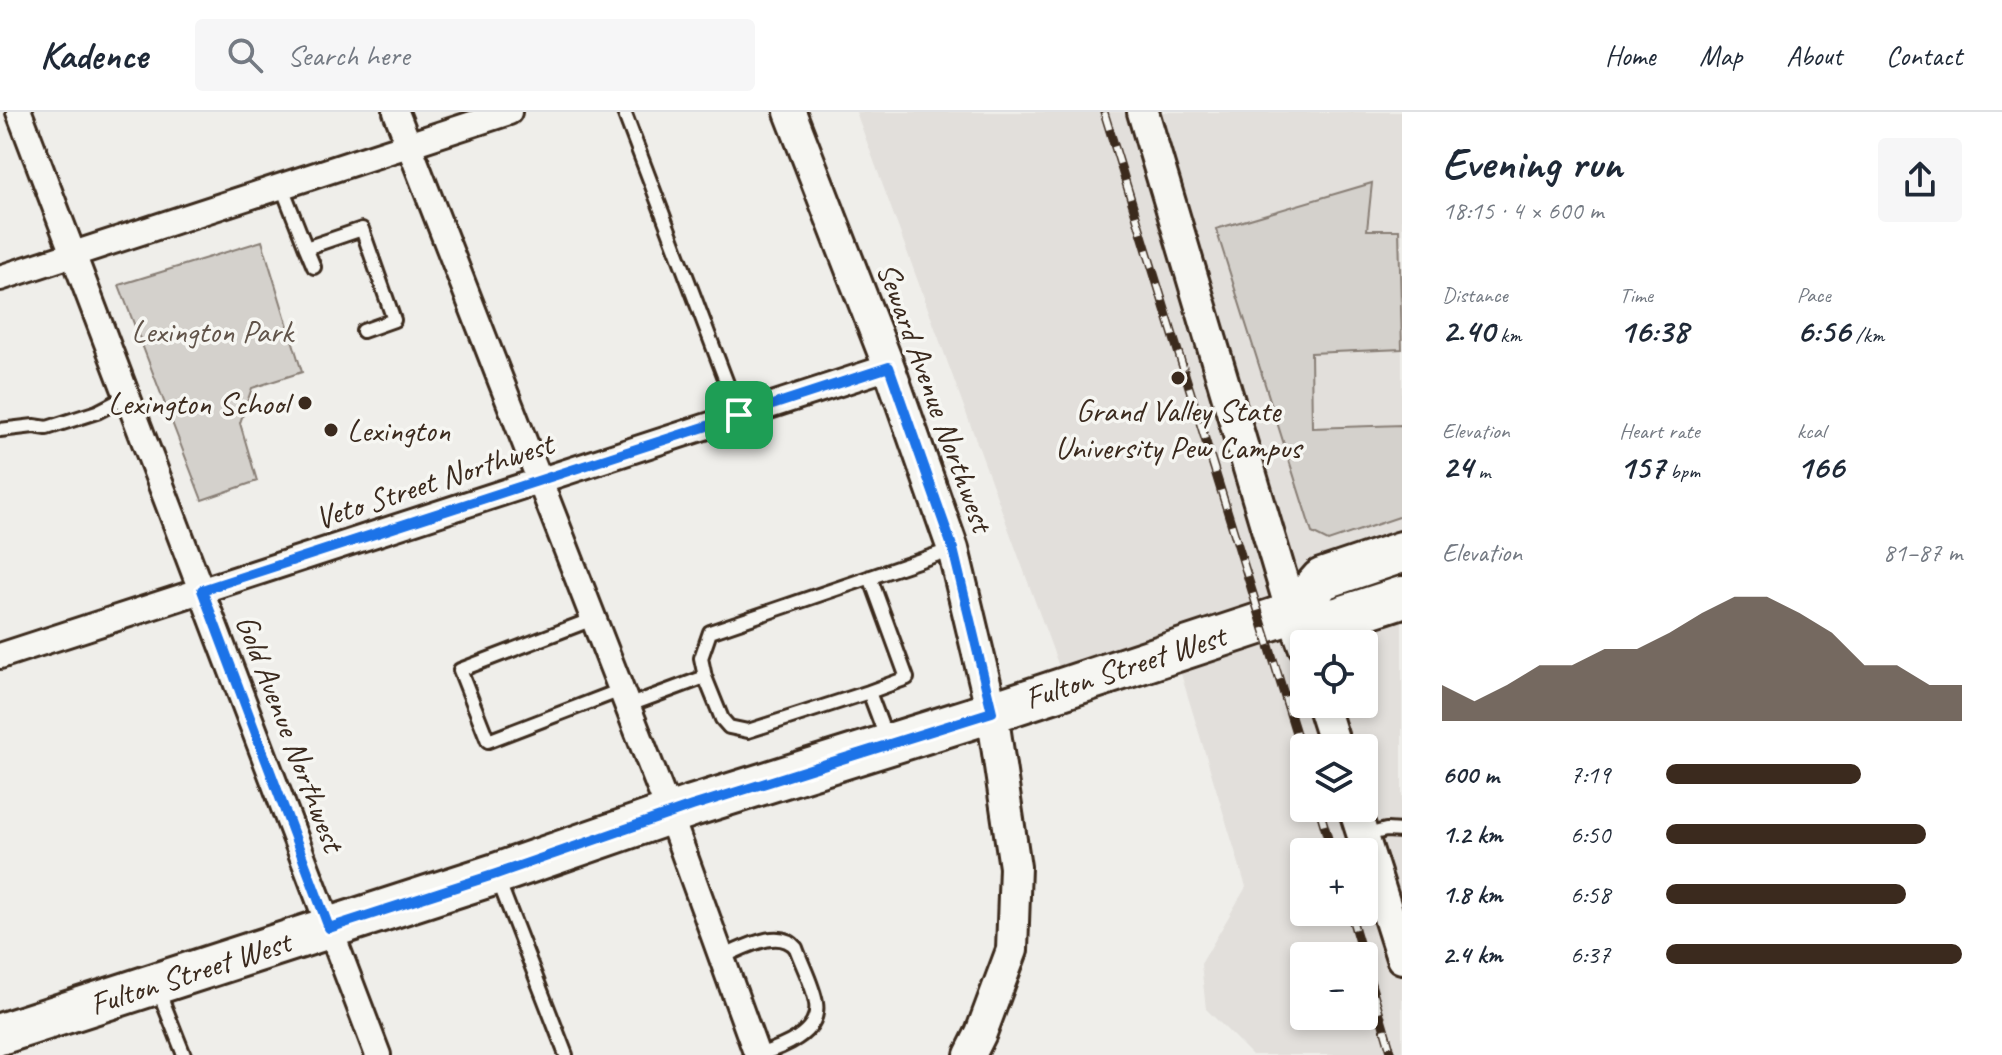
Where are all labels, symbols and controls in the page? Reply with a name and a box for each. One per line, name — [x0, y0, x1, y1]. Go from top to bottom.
search box — [195, 19, 755, 91]
text: Kadence — [40, 32, 147, 79]
icon: search — [223, 33, 267, 77]
text: Search here — [287, 36, 410, 74]
text: Home — [1605, 38, 1655, 73]
text: Map — [1699, 38, 1742, 73]
text: About — [1786, 38, 1842, 73]
text: Contact — [1886, 38, 1962, 73]
text: Evening run — [1442, 136, 1622, 191]
button: share — [1878, 138, 1962, 222]
text: 18:15 · 4 × 600 m — [1442, 194, 1603, 227]
street label: Seward Avenue Northwest — [867, 257, 1004, 540]
text: Distance — [1442, 281, 1508, 309]
text: Time — [1619, 281, 1653, 309]
text: Pace — [1797, 281, 1831, 309]
text: 2.40 — [1442, 309, 1495, 352]
text: 16:38 — [1619, 309, 1688, 352]
text: 6:56 — [1797, 309, 1850, 352]
park label: Lexington Park — [131, 311, 295, 352]
text: km — [1495, 321, 1521, 349]
text: /km — [1850, 321, 1884, 349]
marker: Grand Valley State University Pew Campus — [1169, 369, 1187, 387]
pin — [705, 381, 773, 449]
place label: Lexington School — [108, 383, 295, 424]
place label: Grand Valley State University Pew Campus — [1055, 390, 1304, 468]
icon: arrive — [717, 393, 761, 437]
marker: Lexington School — [296, 394, 314, 412]
place label: Lexington — [347, 410, 451, 451]
text: Elevation — [1442, 417, 1510, 445]
text: Heart rate — [1619, 417, 1700, 445]
text: kcal — [1797, 417, 1826, 445]
marker: Lexington — [322, 421, 340, 439]
street label: Veto Street Northwest — [310, 422, 561, 539]
text: 24 — [1442, 445, 1473, 488]
text: 157 — [1619, 445, 1665, 488]
text: 166 — [1797, 445, 1844, 488]
text: m — [1473, 457, 1490, 485]
text: bpm — [1665, 457, 1700, 485]
text: Elevation — [1442, 536, 1522, 569]
text: 81–87 m — [1883, 536, 1962, 569]
street label: Gold Avenue Northwest — [226, 609, 355, 860]
street label: Fulton Street West — [1020, 614, 1234, 719]
map controls — [1290, 630, 1378, 1030]
button: locate — [1290, 630, 1378, 718]
button: layers — [1290, 734, 1378, 822]
text: 600 m — [1442, 758, 1499, 791]
text: 7:19 — [1570, 758, 1610, 791]
text: 1.2 km — [1442, 818, 1502, 851]
text: 6:50 — [1570, 818, 1610, 851]
button: + — [1290, 838, 1378, 926]
text: 1.8 km — [1442, 878, 1502, 911]
text: 6:58 — [1570, 878, 1610, 911]
street label: Fulton Street West — [85, 920, 299, 1025]
text: 2.4 km — [1442, 938, 1502, 971]
text: 6:37 — [1570, 938, 1610, 971]
button: − — [1290, 942, 1378, 1030]

